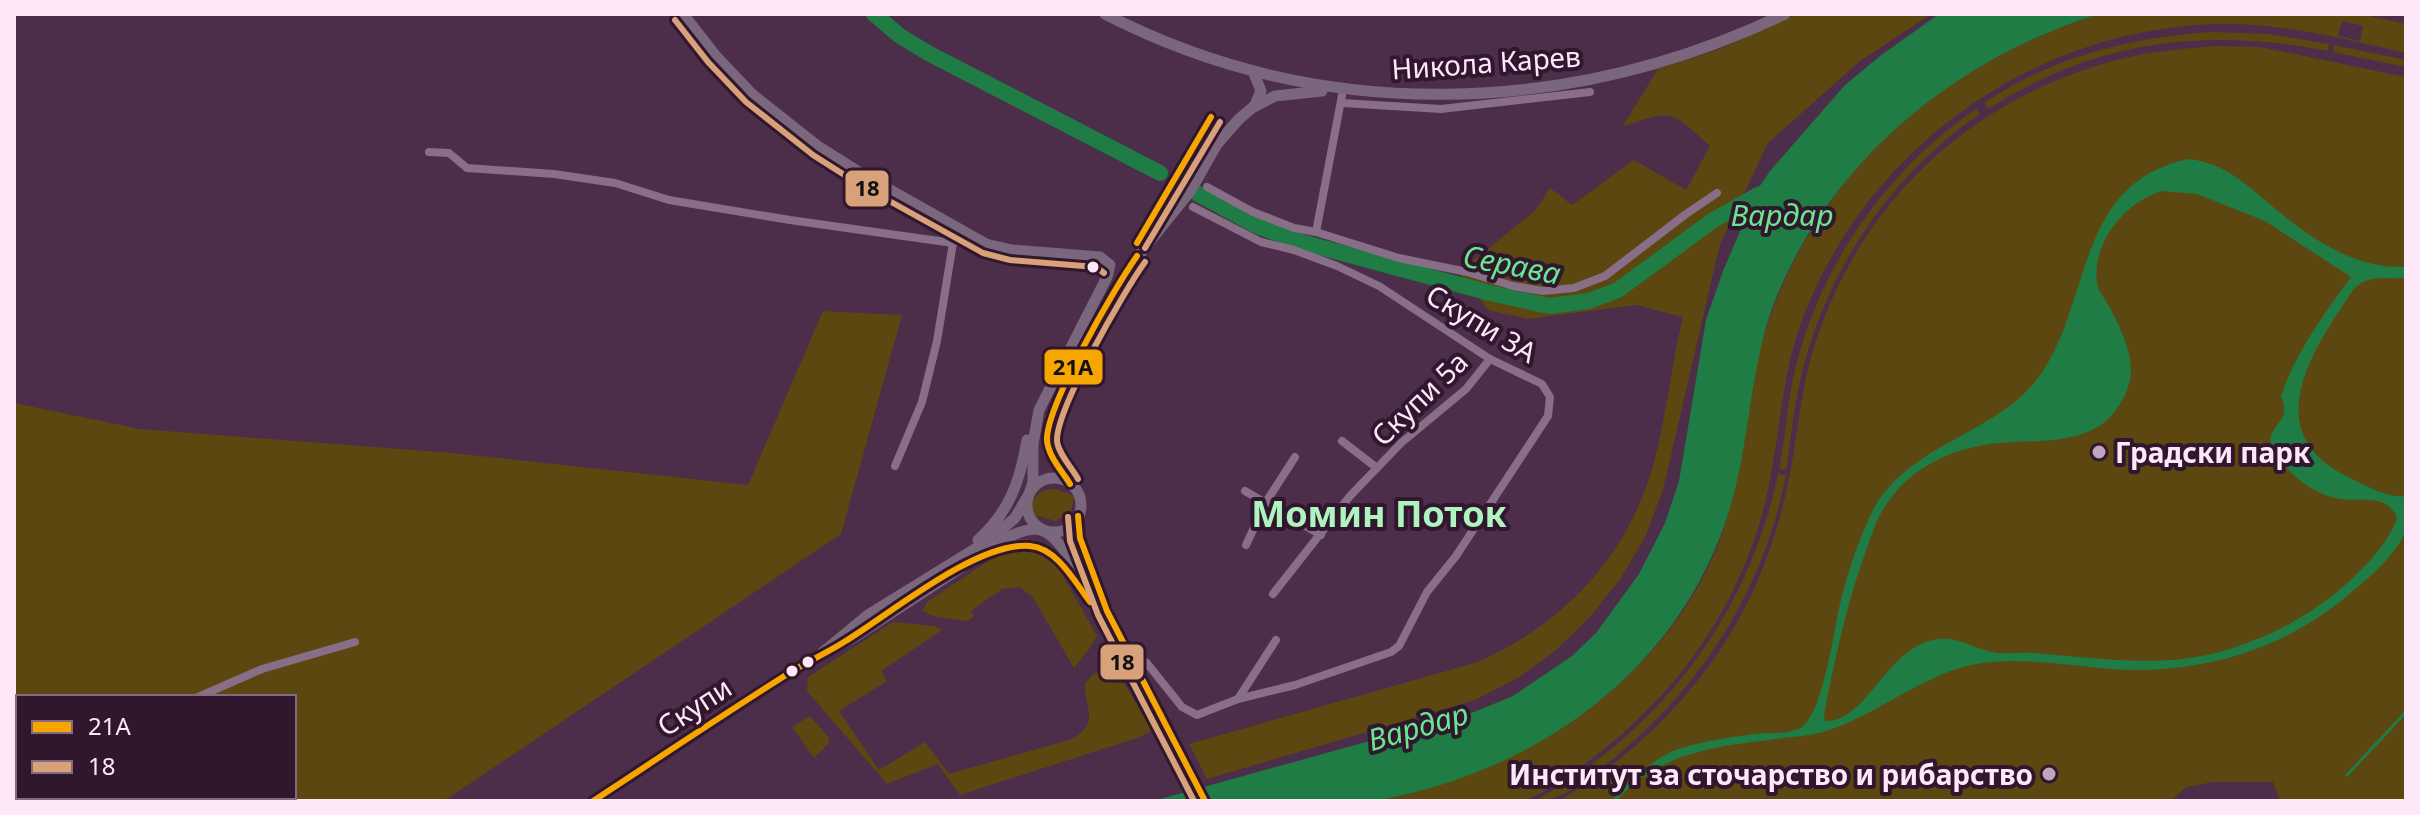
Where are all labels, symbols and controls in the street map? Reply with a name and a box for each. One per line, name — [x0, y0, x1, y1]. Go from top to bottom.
street label: Никола Карев — [1390, 36, 1582, 88]
line badge: 18 — [844, 169, 890, 208]
text: 18 — [854, 172, 880, 202]
water label: Вардар — [1731, 194, 1833, 235]
water label: Серава — [1460, 234, 1564, 294]
unlabelled marker — [1085, 259, 1101, 275]
street label: Скупи 3А — [1420, 275, 1544, 371]
street label: Скупи 5а — [1363, 343, 1475, 453]
line badge: 21A — [1043, 348, 1104, 386]
text: 21A — [1053, 351, 1094, 381]
place label: Градски парк — [2115, 433, 2311, 471]
marker: Градски парк — [2090, 443, 2108, 461]
district label: Момин Поток — [1251, 489, 1507, 538]
line badge: 18 — [1099, 643, 1145, 681]
text: 18 — [1109, 646, 1135, 676]
unlabelled marker — [800, 654, 816, 670]
unlabelled marker — [784, 663, 800, 679]
street label: Скупи — [650, 668, 738, 744]
water label: Вардар — [1363, 692, 1473, 760]
legend — [16, 695, 296, 799]
text: 21A — [88, 709, 131, 742]
text: 18 — [88, 749, 115, 782]
place label: Институт за сточарство и рибарство — [1509, 755, 2033, 793]
marker: Институт за сточарство и рибарство — [2040, 765, 2058, 783]

